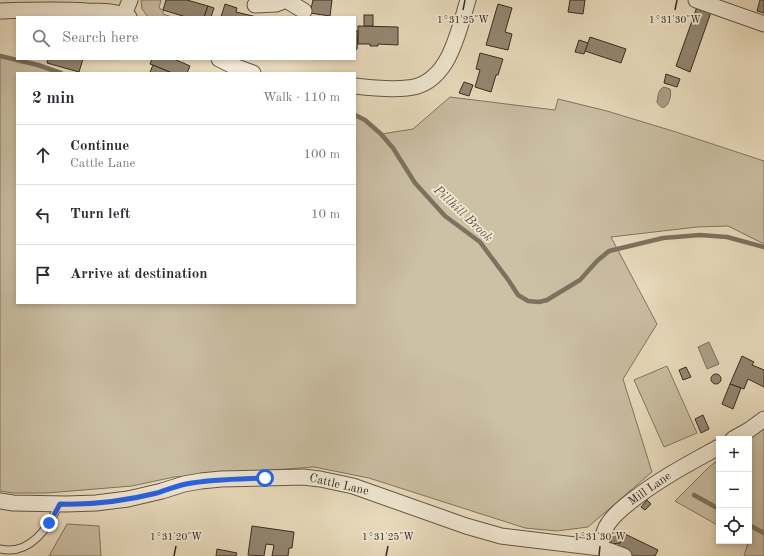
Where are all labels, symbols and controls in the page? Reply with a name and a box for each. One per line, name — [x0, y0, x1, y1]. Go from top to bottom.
text: 1°31'25"W — [437, 15, 489, 25]
text: 1°31'30"W — [649, 15, 701, 25]
search box — [16, 16, 356, 60]
icon: search — [30, 27, 52, 49]
text: Search here — [62, 31, 139, 46]
text: 2 min — [32, 90, 75, 107]
text: Walk · 110 m — [263, 91, 340, 104]
text: Continue — [70, 139, 129, 154]
icon: ahead — [32, 144, 54, 166]
text: 100 m — [303, 148, 340, 161]
text: Cattle Lane — [70, 157, 136, 170]
water label: Pillhill Brook — [430, 183, 495, 245]
icon: left — [32, 204, 54, 226]
text: Turn left — [70, 207, 130, 222]
text: 10 m — [311, 208, 340, 221]
icon: arrive — [32, 264, 54, 286]
text: Arrive at destination — [70, 267, 208, 282]
map controls — [716, 436, 752, 544]
button: + — [716, 436, 752, 472]
route start — [256, 469, 274, 487]
street label: Mill Lane — [626, 470, 674, 508]
street label: Cattle Lane — [308, 472, 370, 498]
button: − — [716, 472, 752, 508]
button: locate — [716, 508, 752, 544]
route end — [40, 514, 58, 532]
text: 1°31'20"W — [150, 532, 202, 542]
text: 1°31'25"W — [362, 532, 414, 542]
text: 1°31'30"W — [574, 532, 626, 542]

